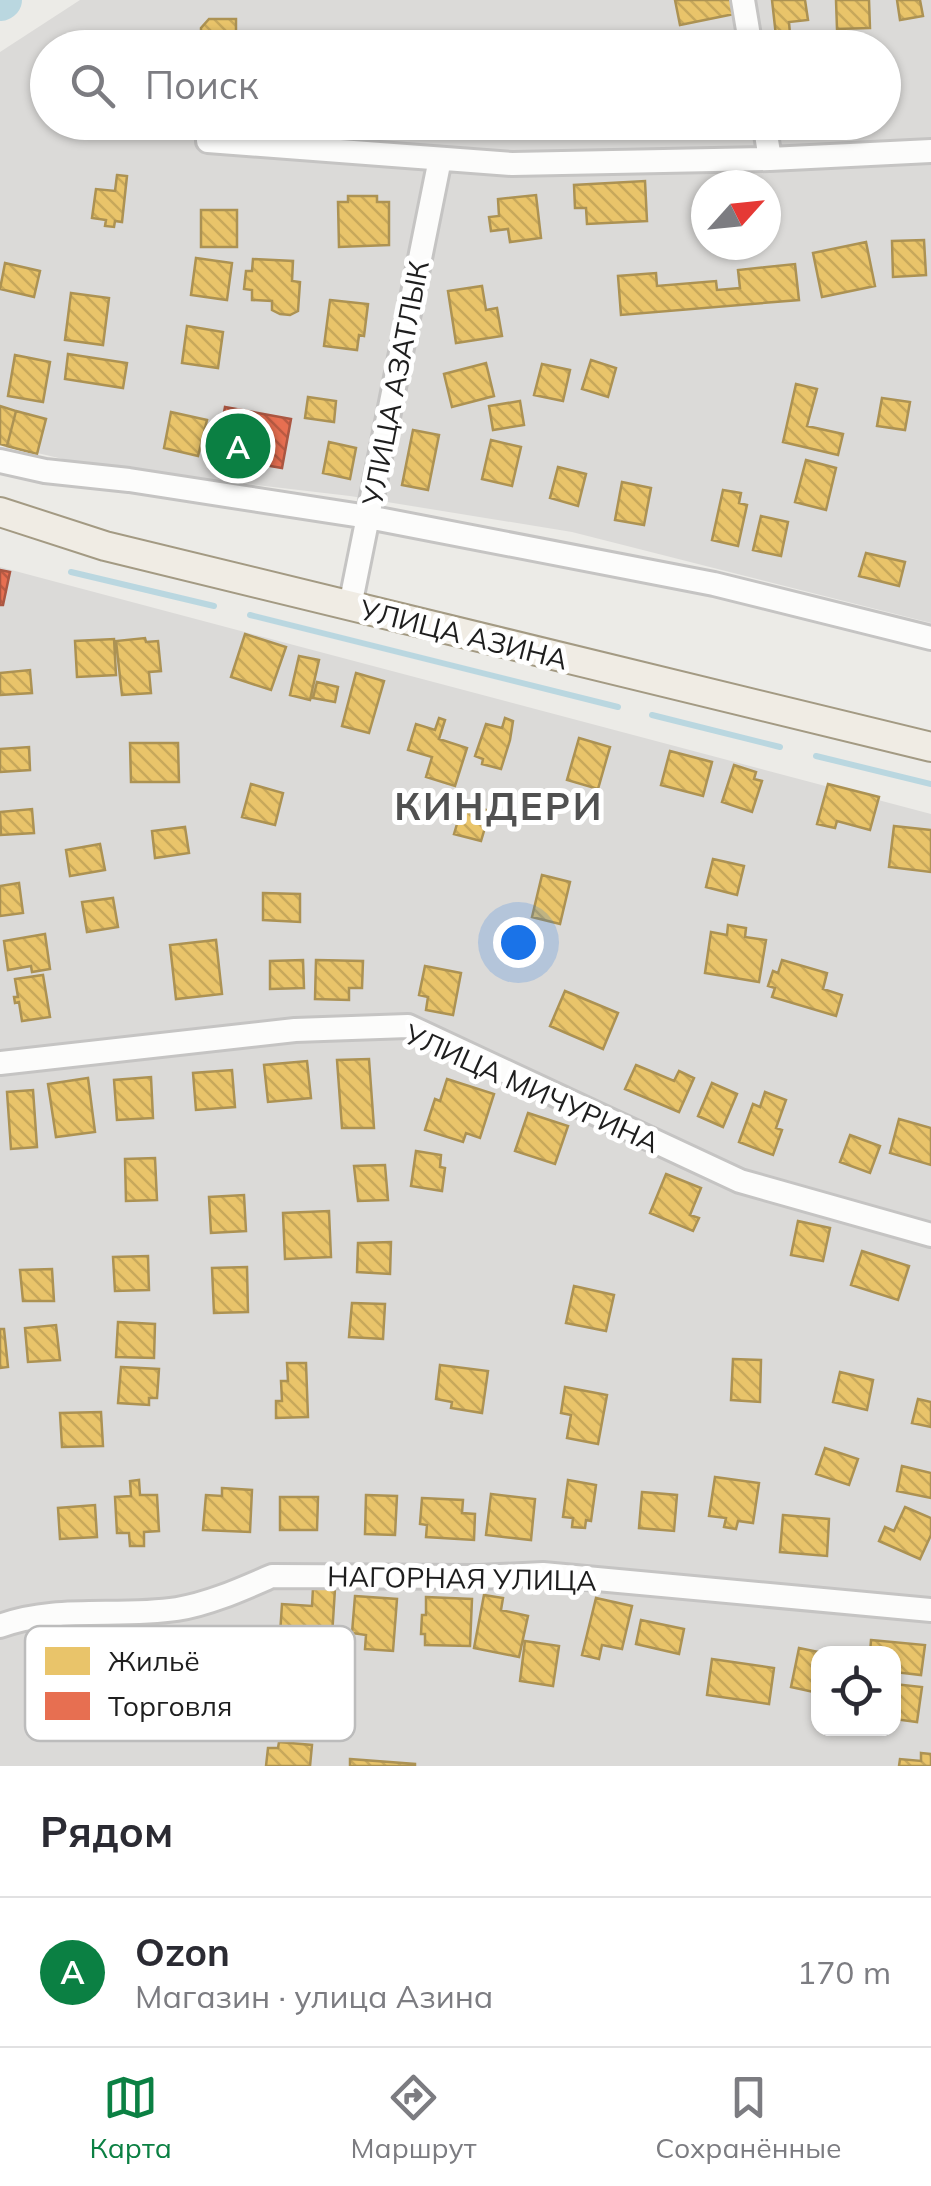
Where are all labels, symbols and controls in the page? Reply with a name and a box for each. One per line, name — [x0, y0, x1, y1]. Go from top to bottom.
search box — [30, 30, 901, 140]
icon: search — [65, 58, 120, 113]
text: Поиск — [145, 61, 258, 109]
north arrow — [691, 170, 781, 260]
street label: УЛИЦА АЗАТЛЫК — [354, 257, 436, 509]
pin: A — [206, 408, 270, 484]
street label: УЛИЦА АЗИНА — [355, 591, 572, 677]
district label: КИНДЕРИ — [394, 782, 604, 830]
your location — [493, 917, 544, 968]
street label: УЛИЦА МИЧУРИНА — [398, 1016, 665, 1160]
street label: НАГОРНАЯ УЛИЦА — [327, 1558, 598, 1598]
legend — [25, 1626, 355, 1741]
text: Жильё — [108, 1643, 200, 1678]
map controls — [811, 1646, 901, 1736]
button: locate — [811, 1646, 901, 1736]
text: Торговля — [108, 1688, 232, 1723]
text: Рядом — [40, 1805, 173, 1858]
text: Ozon — [135, 1928, 230, 1976]
text: A — [60, 1952, 85, 1992]
text: 170 m — [797, 1952, 891, 1992]
text: Магазин · улица Азина — [135, 1976, 493, 2016]
tab: Карта — [89, 2070, 172, 2165]
tab: Маршрут — [351, 2070, 476, 2165]
tab: Сохранённые — [655, 2070, 842, 2165]

